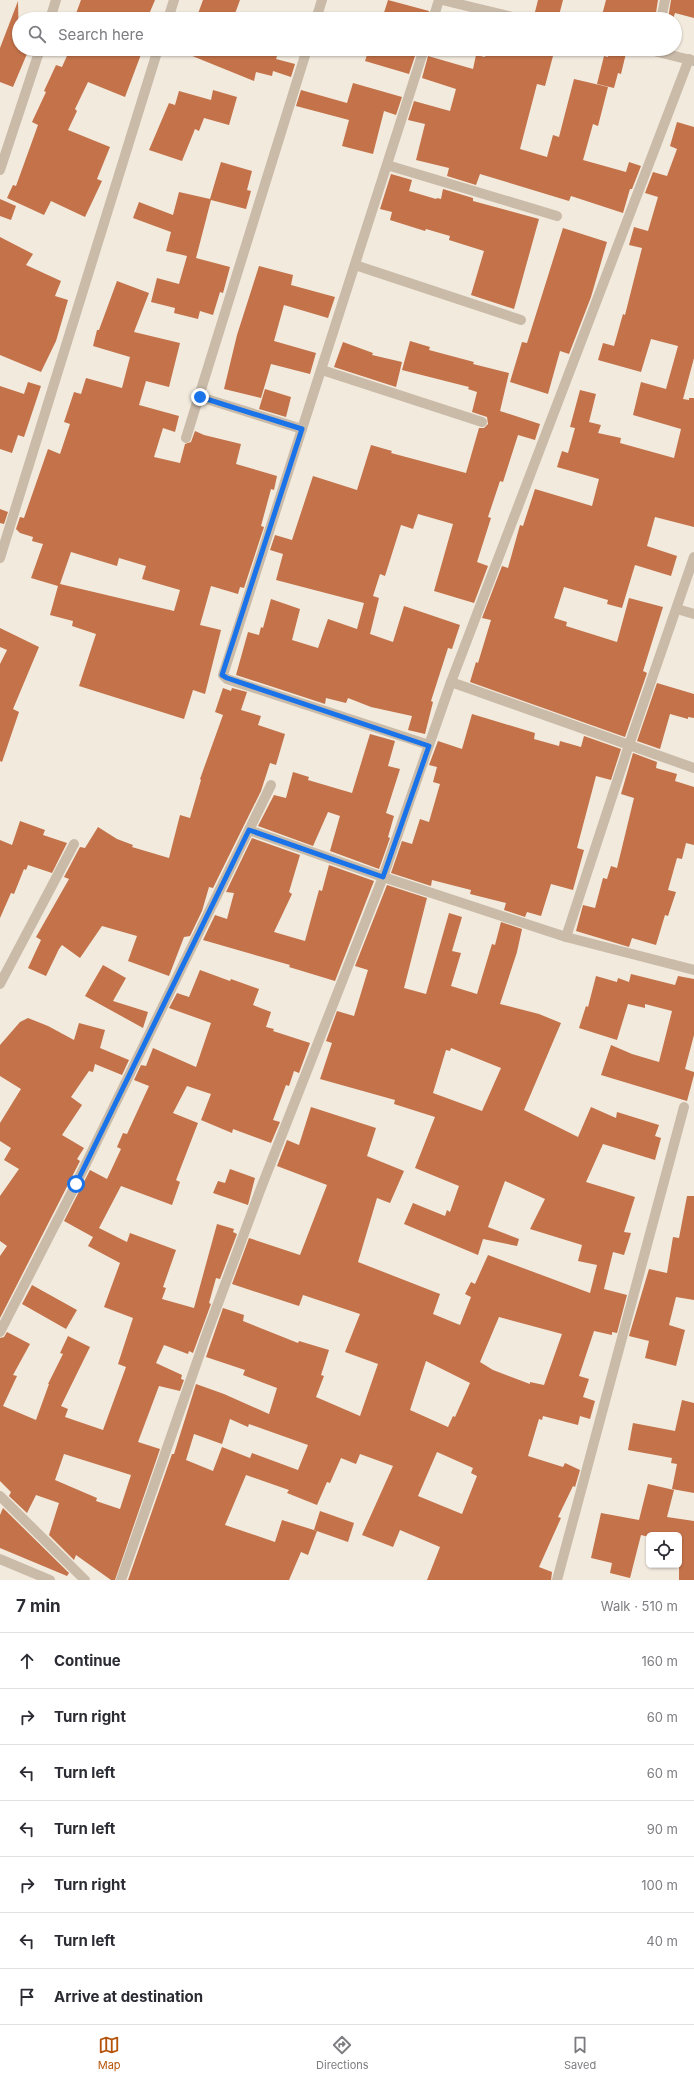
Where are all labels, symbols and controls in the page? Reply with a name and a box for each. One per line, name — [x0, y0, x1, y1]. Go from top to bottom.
search box — [12, 12, 682, 56]
icon: search — [26, 23, 48, 45]
text: Search here — [58, 25, 144, 44]
route end — [191, 388, 209, 406]
route start — [67, 1175, 85, 1193]
map controls — [646, 1532, 682, 1568]
button: locate — [646, 1532, 682, 1568]
text: 7 min — [16, 1596, 61, 1616]
text: Walk · 510 m — [601, 1598, 678, 1614]
icon: ahead — [16, 1650, 38, 1672]
text: Continue — [54, 1651, 121, 1670]
text: 160 m — [641, 1653, 678, 1669]
icon: right — [16, 1706, 38, 1728]
text: Turn right — [54, 1707, 126, 1726]
text: 60 m — [647, 1709, 678, 1725]
icon: left — [16, 1762, 38, 1784]
text: Turn left — [54, 1763, 115, 1782]
text: 60 m — [647, 1765, 678, 1781]
icon: left — [16, 1818, 38, 1840]
text: Turn left — [54, 1819, 115, 1838]
text: 90 m — [647, 1821, 678, 1837]
icon: right — [16, 1874, 38, 1896]
text: Turn right — [54, 1875, 126, 1894]
text: 100 m — [641, 1877, 678, 1893]
icon: left — [16, 1930, 38, 1952]
text: Turn left — [54, 1931, 115, 1950]
text: 40 m — [646, 1933, 678, 1949]
icon: arrive — [16, 1986, 38, 2008]
text: Arrive at destination — [54, 1987, 203, 2006]
tab: Map — [98, 2034, 121, 2072]
tab: Directions — [316, 2034, 369, 2072]
tab: Saved — [564, 2034, 596, 2072]

